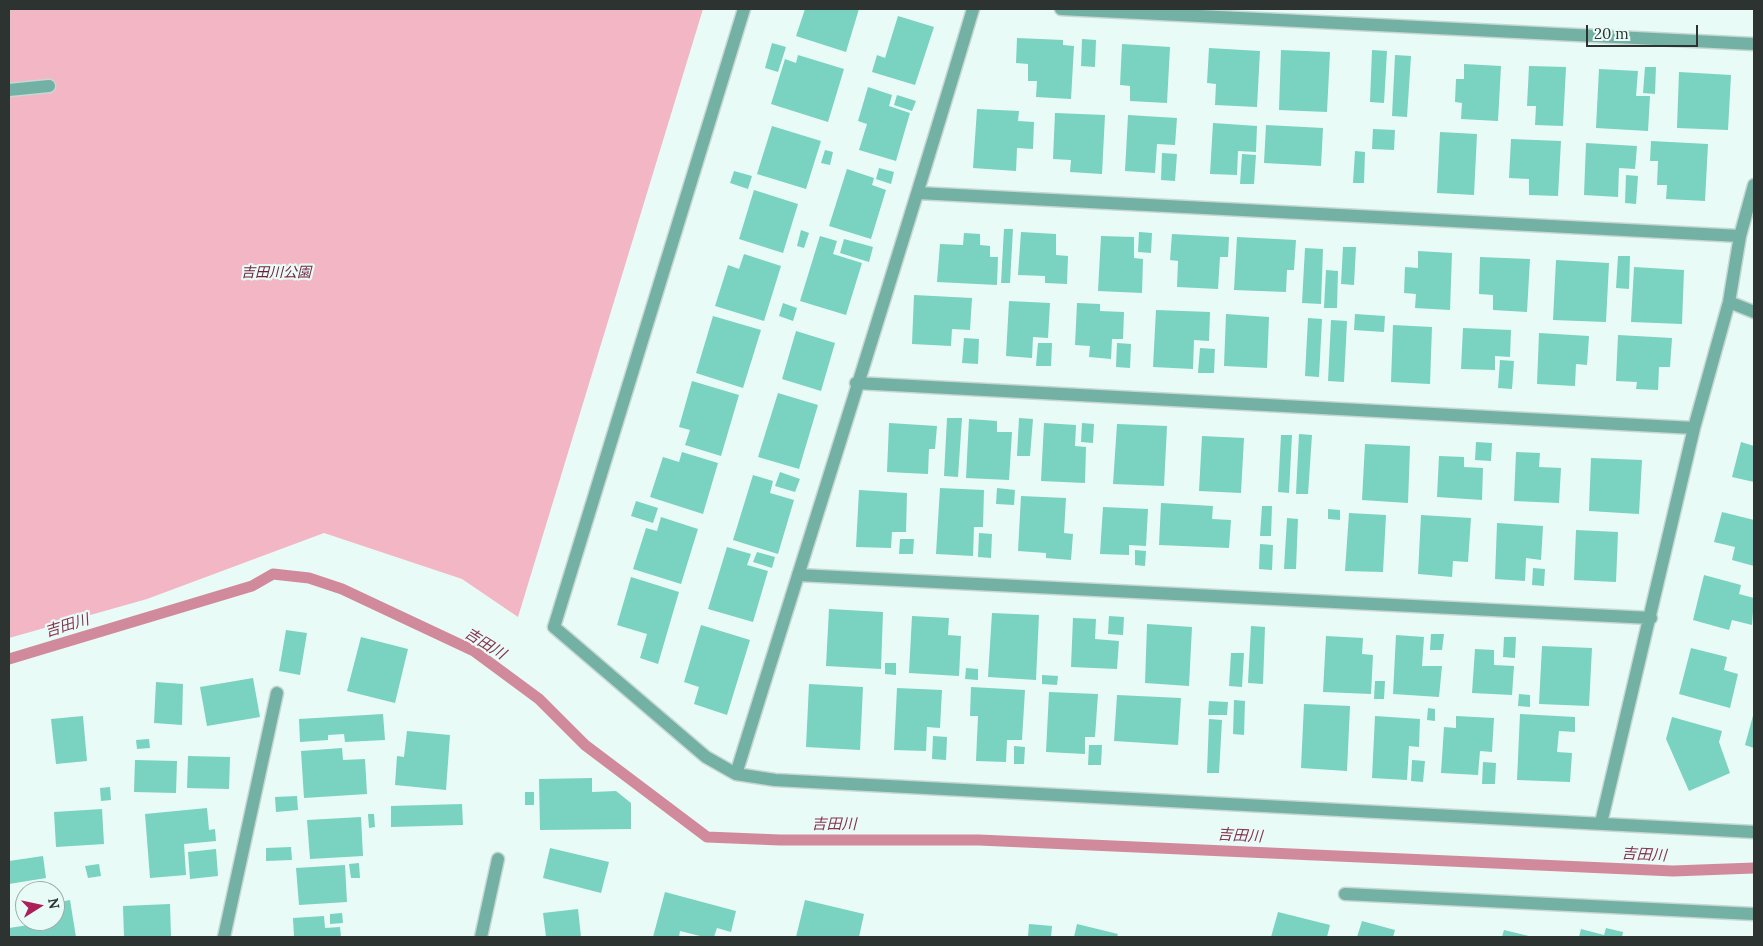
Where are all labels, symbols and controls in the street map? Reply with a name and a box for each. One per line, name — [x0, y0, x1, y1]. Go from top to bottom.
scale bar — [1588, 15, 1700, 47]
text: 20 m — [1594, 24, 1629, 43]
park label: 吉田川公園 — [241, 265, 311, 281]
water label: 吉田川 — [43, 611, 91, 641]
water label: 吉田川 — [461, 624, 509, 664]
water label: 吉田川 — [812, 816, 856, 834]
water label: 吉田川 — [1217, 826, 1263, 846]
water label: 吉田川 — [1621, 845, 1667, 865]
north arrow — [15, 881, 65, 931]
text: N — [44, 897, 64, 910]

